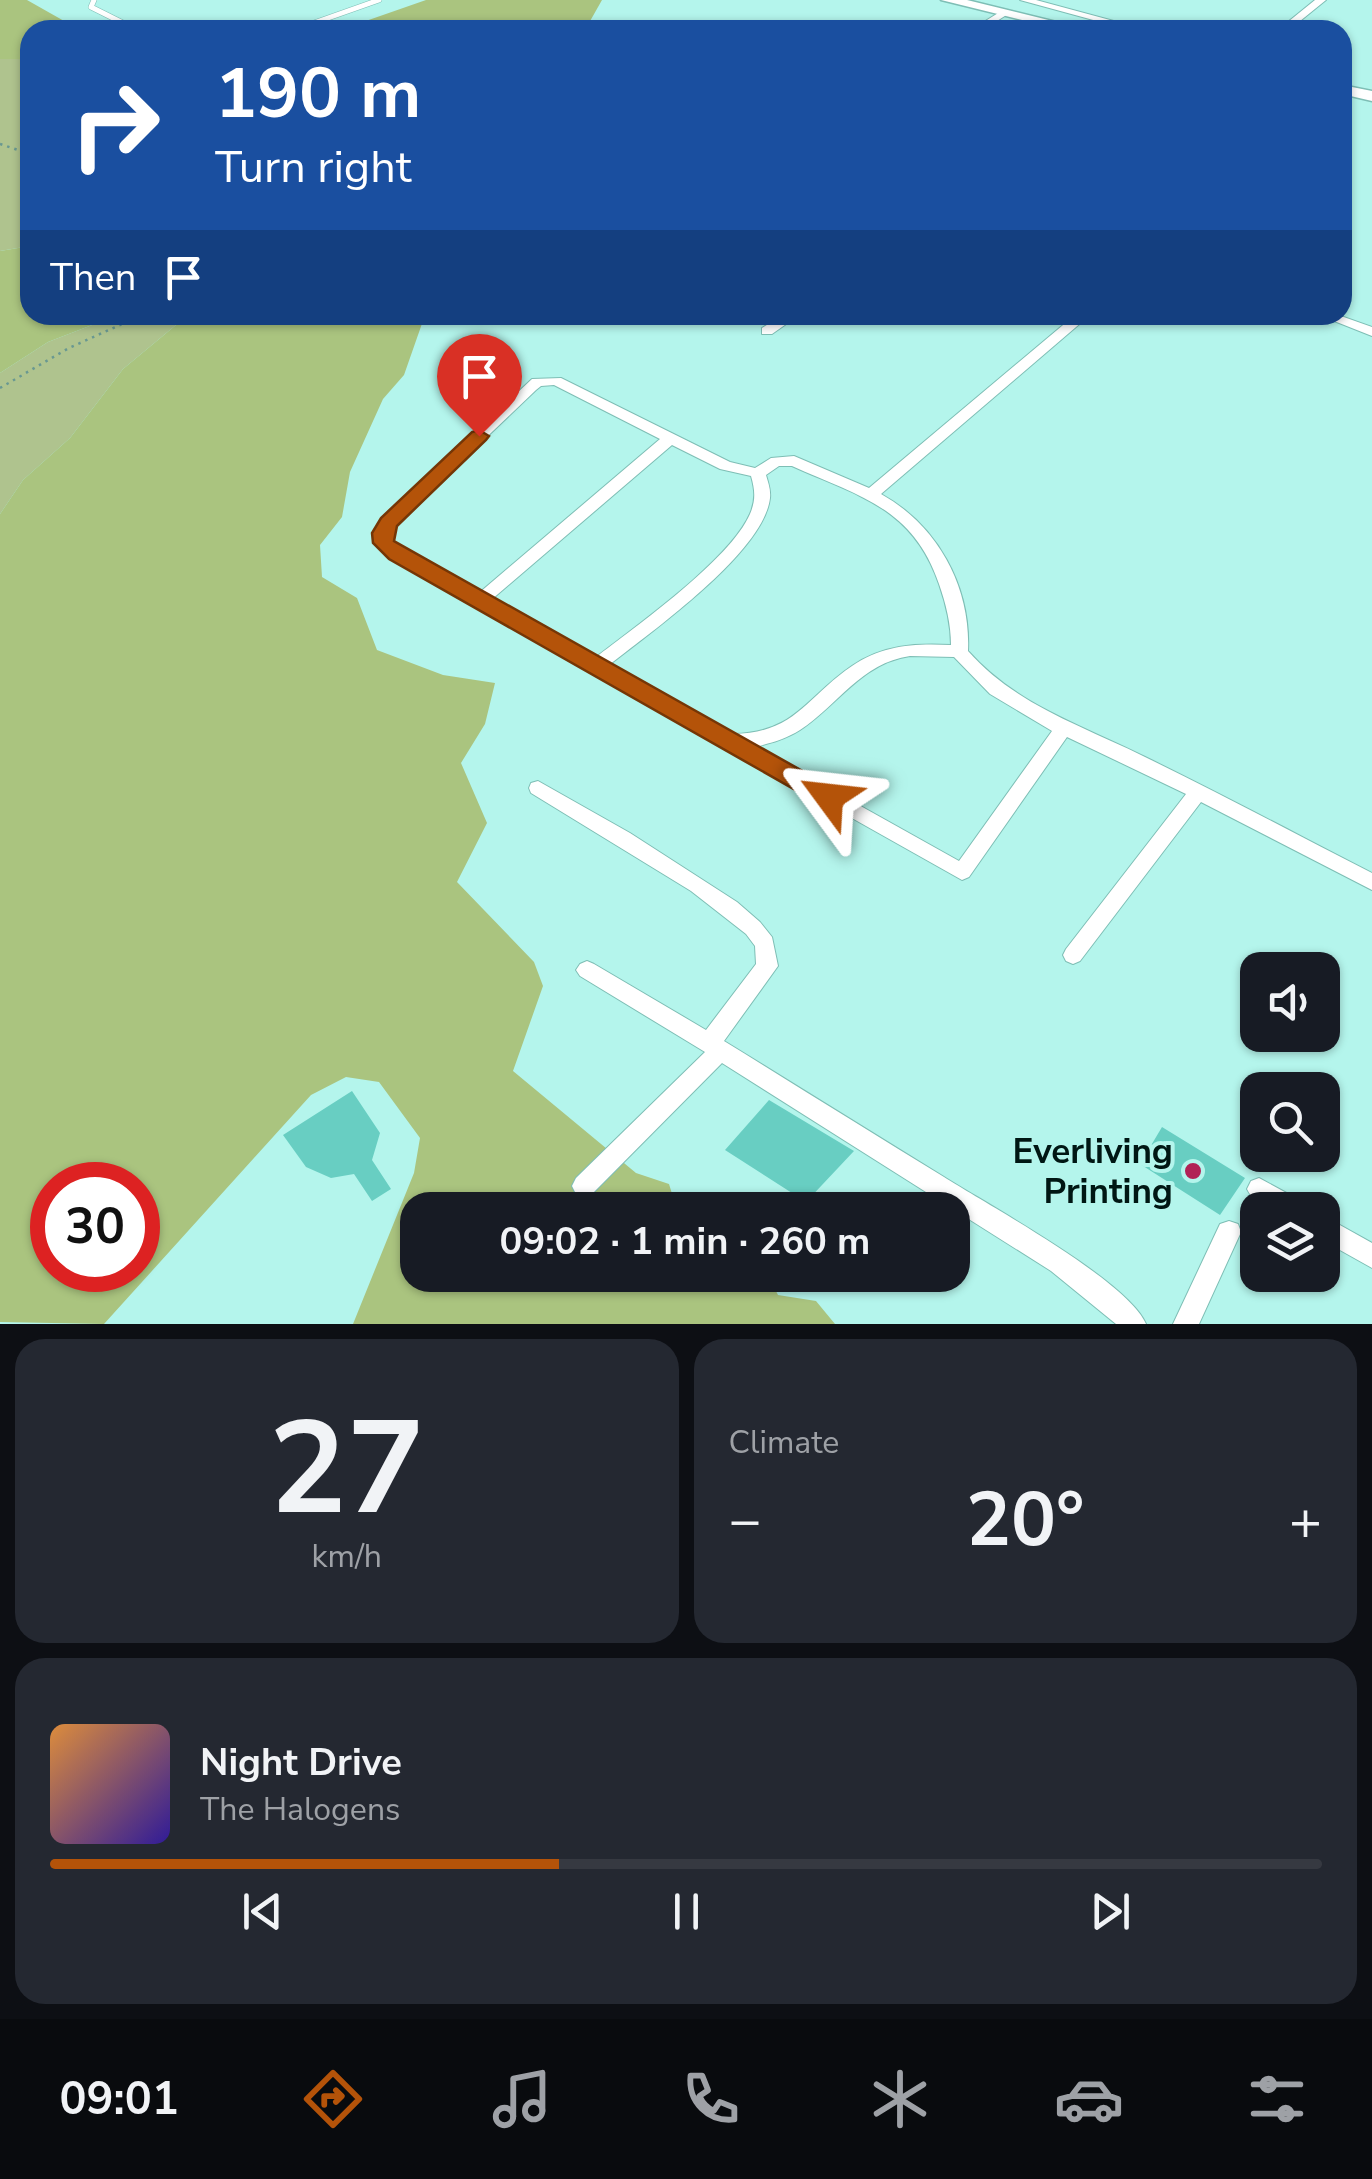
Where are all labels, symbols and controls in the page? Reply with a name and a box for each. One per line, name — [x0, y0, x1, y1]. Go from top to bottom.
text: 190 m — [215, 46, 421, 142]
icon: right — [50, 60, 180, 190]
text: Turn right — [215, 137, 412, 198]
icon: arrive — [156, 250, 211, 305]
text: Then — [50, 252, 136, 303]
pin — [437, 334, 522, 437]
icon: arrive — [452, 349, 507, 404]
position arrow — [777, 745, 881, 849]
map controls — [1240, 952, 1340, 1292]
button: sound — [1240, 952, 1340, 1052]
button: search — [1240, 1072, 1340, 1172]
place label: Everliving Printing — [1013, 1128, 1173, 1215]
marker: Everliving Printing — [1182, 1160, 1204, 1182]
speed limit sign: 30 — [30, 1162, 160, 1292]
button: layers — [1240, 1192, 1340, 1292]
text: 09:02 · 1 min · 260 m — [500, 1216, 870, 1267]
text: 27 — [269, 1381, 425, 1558]
text: Climate — [729, 1421, 839, 1464]
text: 20° — [966, 1469, 1084, 1571]
text: − — [729, 1483, 762, 1558]
text: + — [1289, 1483, 1322, 1558]
text: km/h — [311, 1535, 382, 1578]
text: Night Drive — [200, 1737, 402, 1788]
text: The Halogens — [200, 1788, 400, 1831]
icon: previous — [235, 1884, 290, 1939]
icon: pause — [659, 1884, 714, 1939]
icon: next — [1083, 1884, 1138, 1939]
icon: directions — [298, 2064, 368, 2134]
icon: music — [487, 2064, 557, 2134]
icon: phone — [676, 2064, 746, 2134]
icon: climate — [865, 2064, 935, 2134]
icon: car — [1054, 2064, 1124, 2134]
icon: filters — [1242, 2064, 1312, 2134]
text: 09:01 — [59, 2069, 179, 2130]

